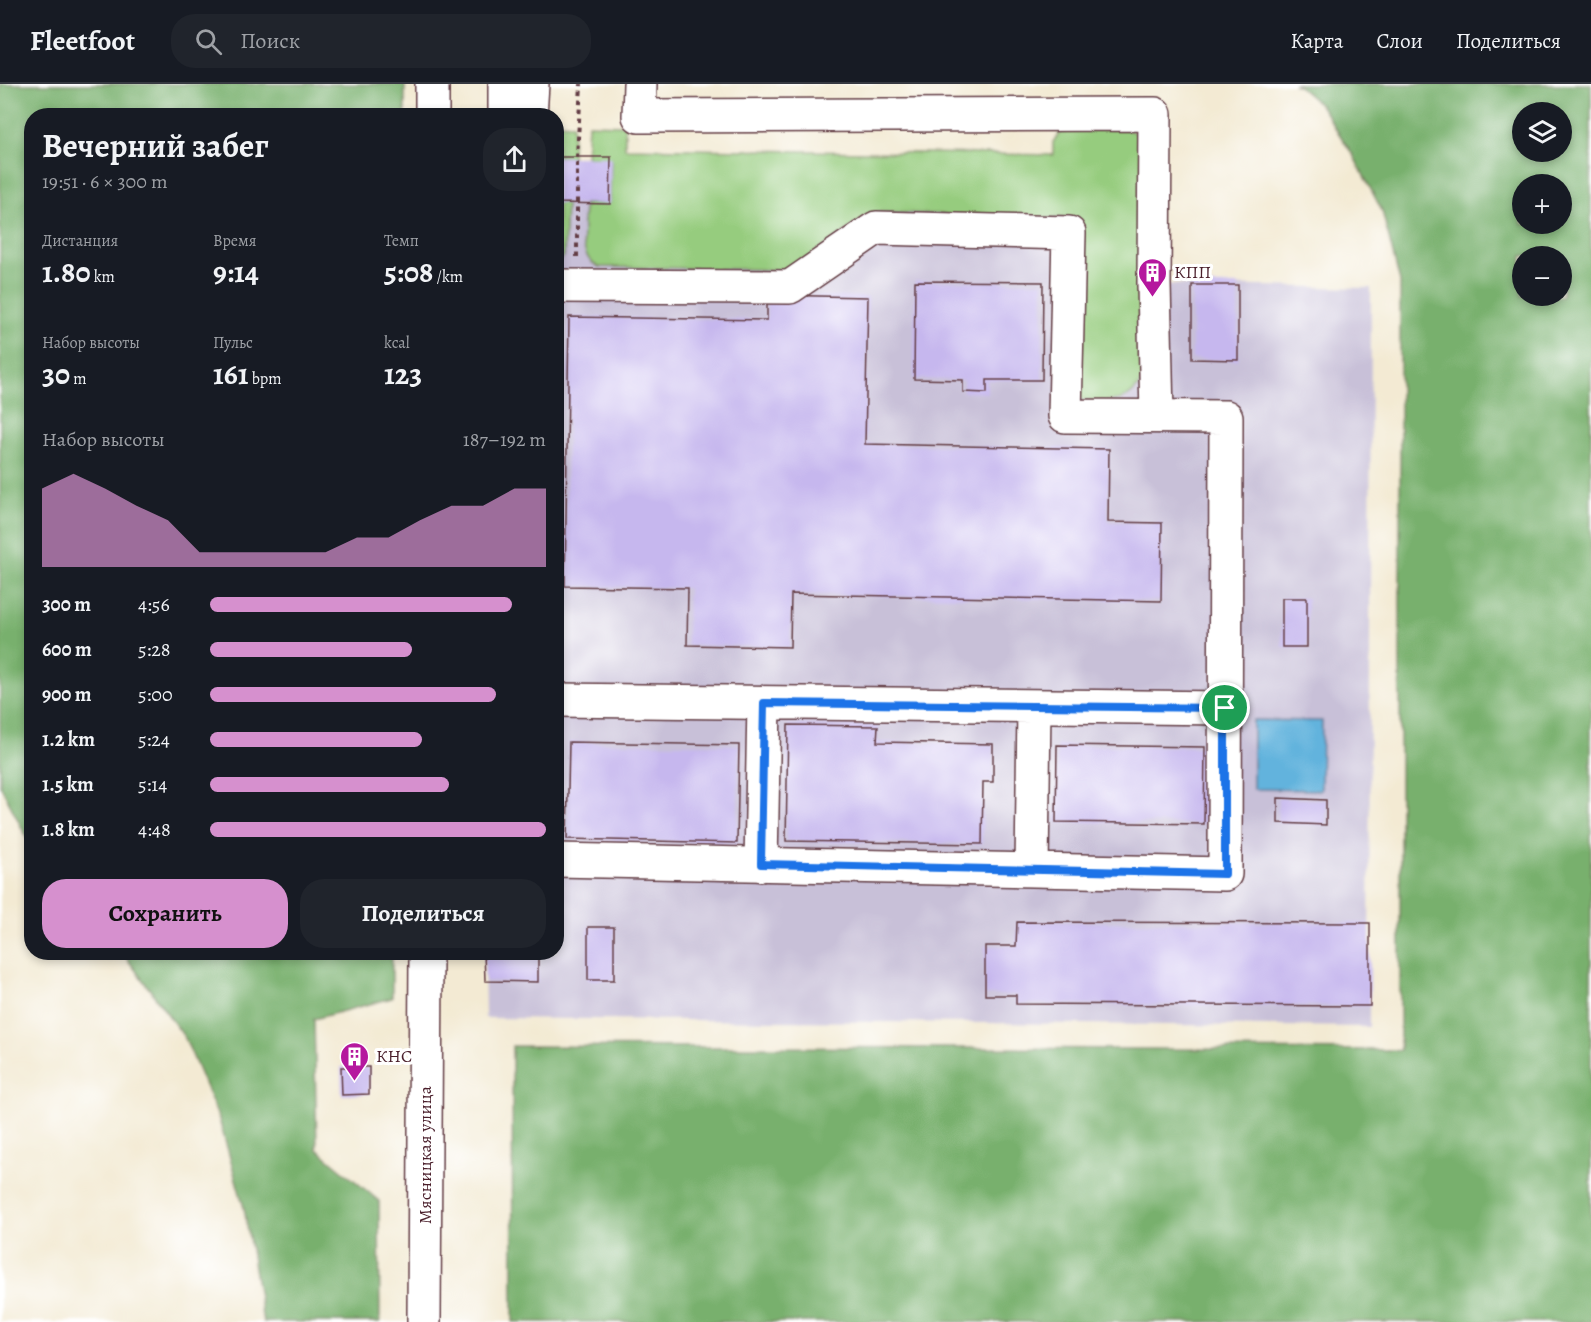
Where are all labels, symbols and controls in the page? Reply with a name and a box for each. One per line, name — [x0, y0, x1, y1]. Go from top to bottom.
search box — [171, 14, 591, 68]
text: Fleetfoot — [30, 22, 135, 60]
icon: search — [192, 25, 225, 58]
text: Поиск — [240, 26, 300, 56]
text: Карта — [1290, 27, 1343, 55]
text: Слои — [1376, 27, 1423, 55]
text: Поделиться — [1456, 27, 1561, 55]
map controls — [1512, 102, 1572, 306]
button: layers — [1512, 102, 1572, 162]
text: Вечерний забег — [42, 123, 269, 168]
button: share — [483, 128, 546, 191]
text: 19:51 · 6 × 300 m — [42, 168, 168, 195]
button: + — [1512, 174, 1572, 234]
text: Дистанция — [42, 230, 118, 252]
text: Время — [213, 230, 257, 252]
text: Темп — [384, 230, 419, 252]
button: − — [1512, 246, 1572, 306]
text: 1.80 — [42, 252, 90, 292]
text: 9:14 — [213, 252, 259, 292]
text: 5:08 — [384, 252, 433, 292]
building icon: КПП — [1137, 256, 1169, 298]
place label: КПП — [1174, 260, 1211, 284]
text: km — [90, 266, 115, 288]
text: /km — [433, 266, 463, 288]
text: Набор высоты — [42, 332, 140, 354]
text: Пульс — [213, 332, 253, 354]
text: kcal — [384, 332, 410, 354]
text: 30 — [42, 354, 70, 394]
text: 161 — [213, 354, 249, 394]
text: 123 — [384, 354, 422, 394]
text: m — [70, 368, 86, 390]
text: bpm — [249, 368, 282, 390]
text: Набор высоты — [42, 426, 165, 453]
text: 187–192 m — [463, 426, 546, 453]
text: 300 m — [42, 591, 91, 618]
text: 4:56 — [138, 591, 170, 618]
text: 600 m — [42, 636, 92, 663]
text: 5:28 — [138, 636, 171, 663]
text: 900 m — [42, 681, 92, 708]
text: 5:00 — [138, 681, 173, 708]
pin — [1199, 682, 1250, 733]
icon: arrive — [1208, 691, 1241, 724]
text: 1.2 km — [42, 726, 95, 753]
text: 5:24 — [138, 726, 170, 753]
text: 1.5 km — [42, 771, 94, 798]
text: 5:14 — [138, 771, 167, 798]
text: 1.8 km — [42, 816, 95, 843]
text: 4:48 — [138, 816, 171, 843]
button: Сохранить — [42, 879, 288, 948]
button: Поделиться — [300, 879, 546, 948]
building icon: КНС — [339, 1040, 371, 1082]
place label: КНС — [376, 1044, 412, 1068]
street label: Мясницкая улица — [413, 1085, 437, 1224]

